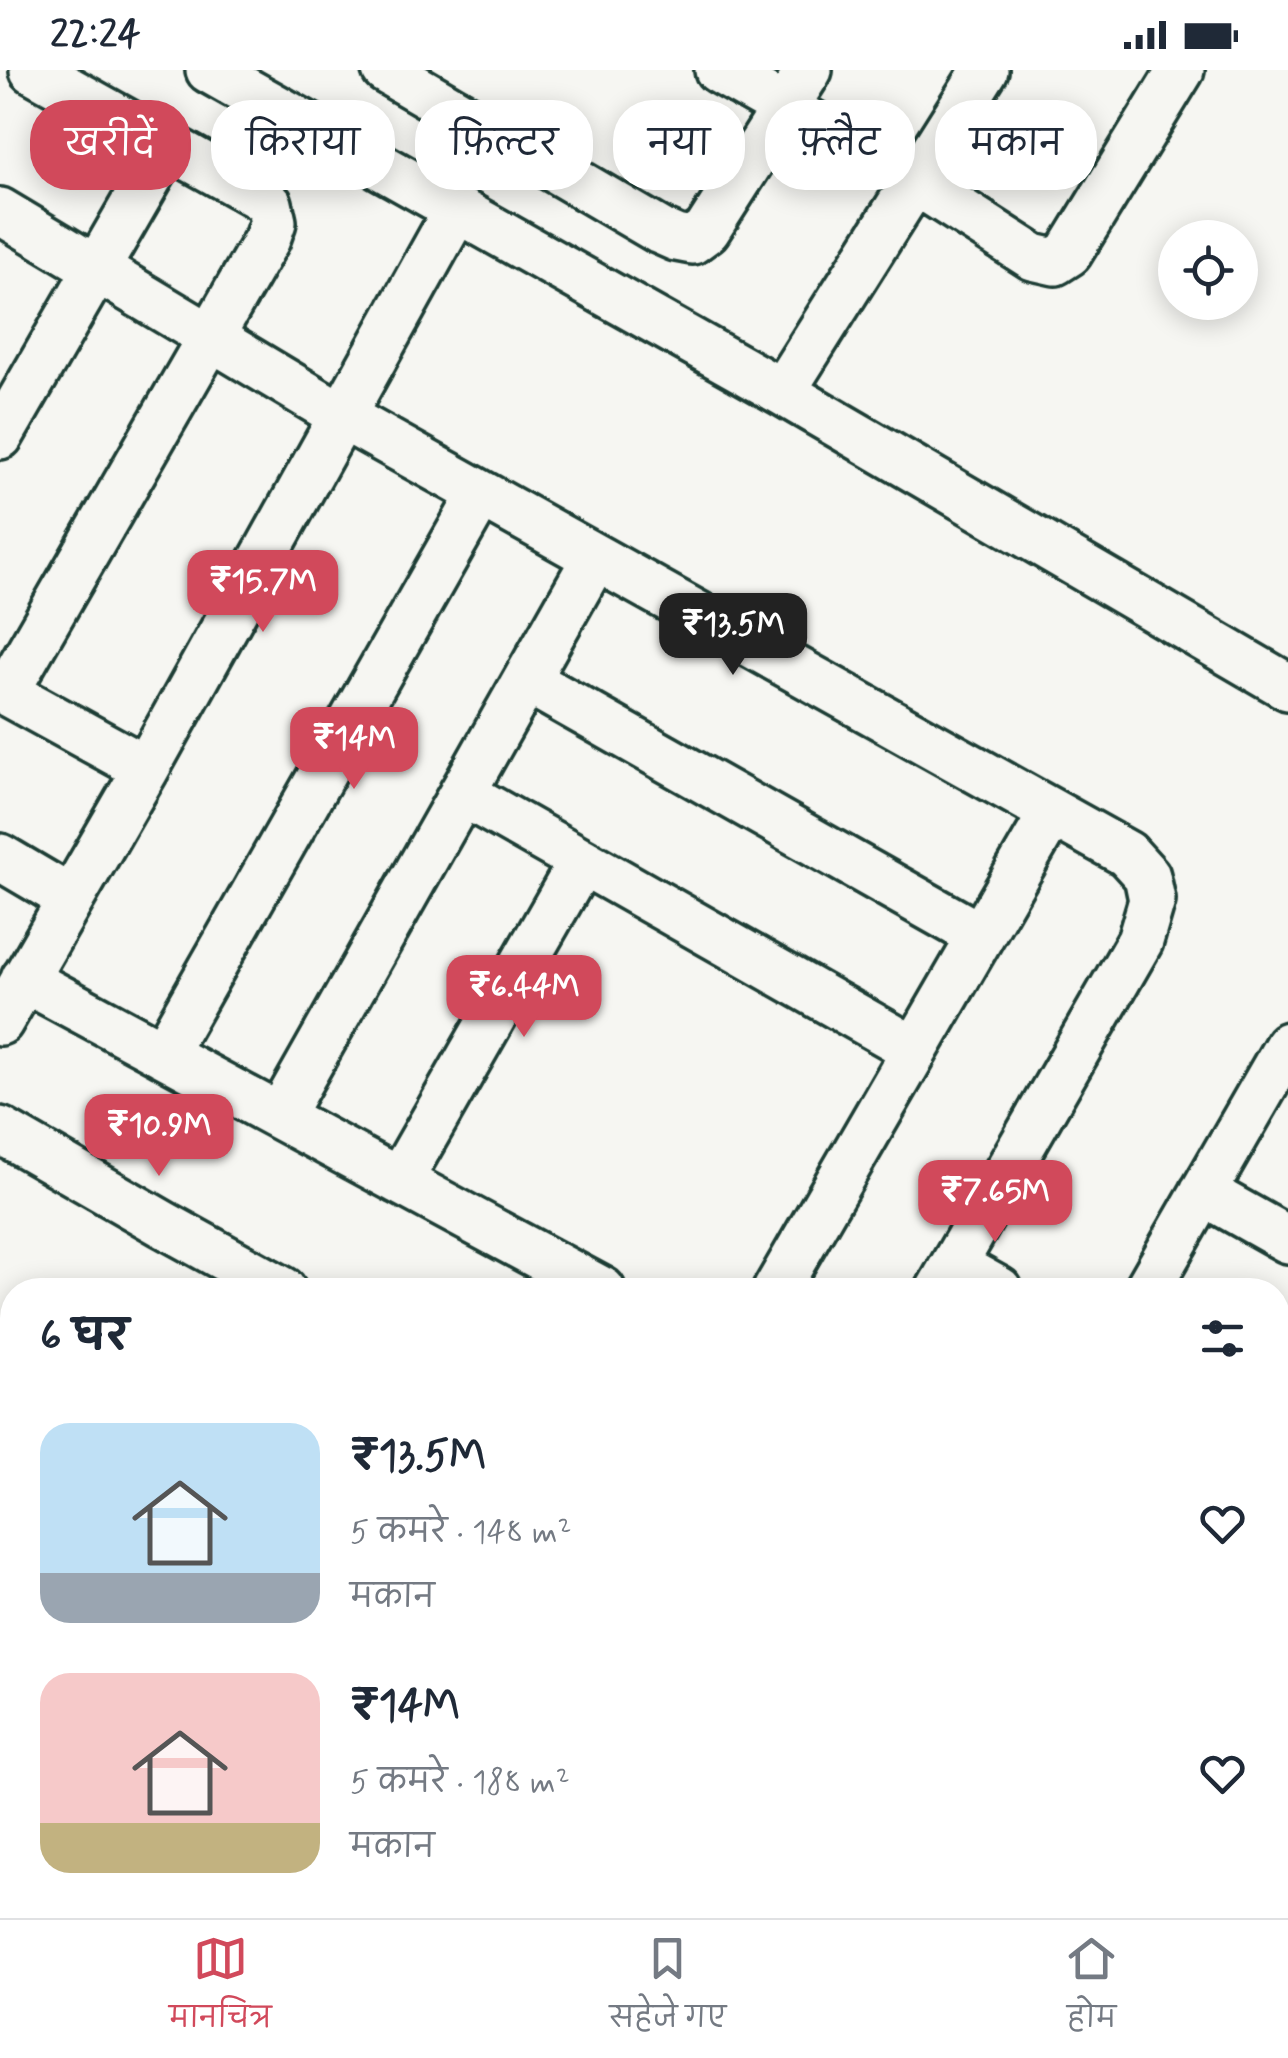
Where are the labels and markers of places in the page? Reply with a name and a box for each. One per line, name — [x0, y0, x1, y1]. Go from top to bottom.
pin: ₹15.7M — [182, 550, 344, 635]
pin: ₹13.5M — [652, 593, 814, 678]
pin: ₹14M — [295, 707, 413, 792]
pin: ₹6.44M — [443, 955, 605, 1040]
pin: ₹10.9M — [78, 1094, 240, 1179]
pin: ₹7.65M — [914, 1160, 1076, 1245]

